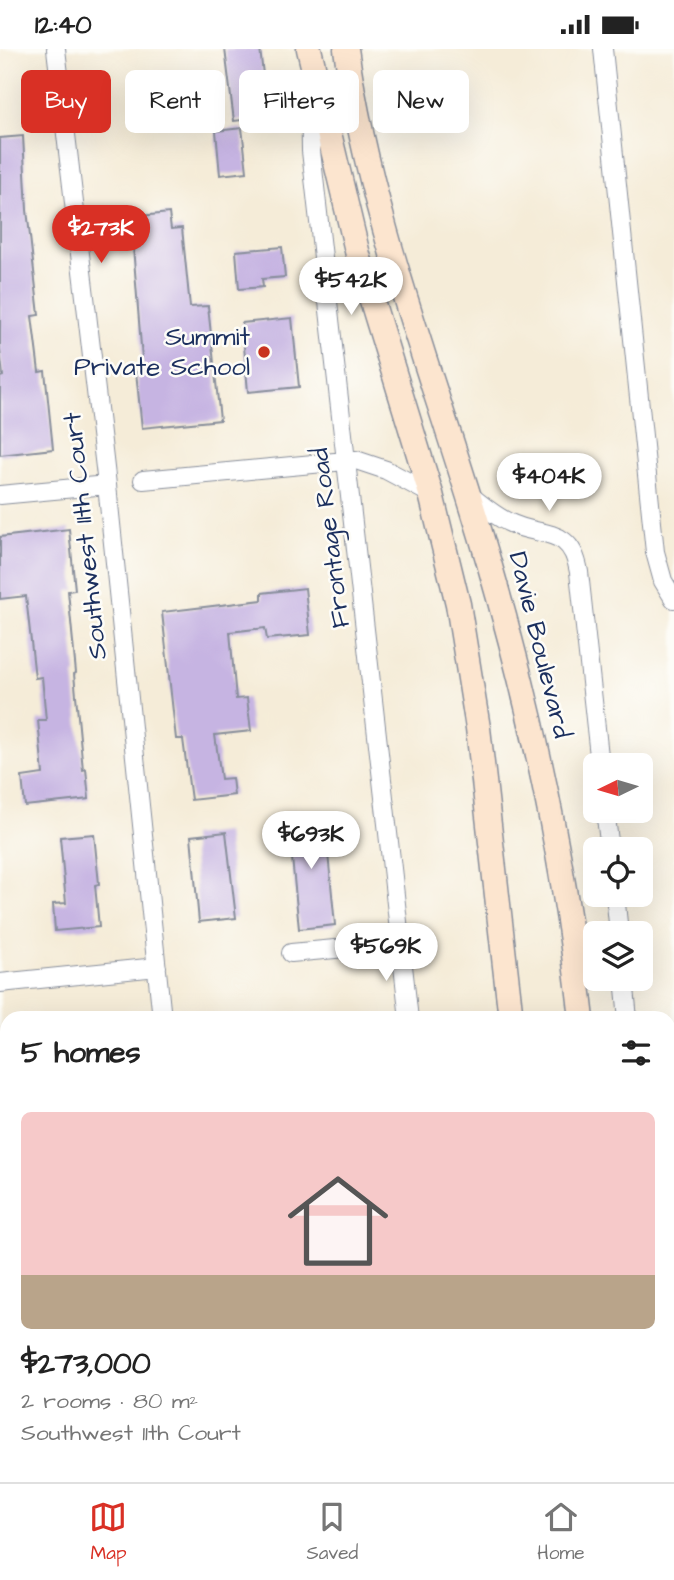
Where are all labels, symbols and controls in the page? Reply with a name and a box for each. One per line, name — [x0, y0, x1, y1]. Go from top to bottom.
text: 12:40 — [35, 7, 92, 43]
chip: Buy — [21, 70, 111, 133]
chip: Rent — [125, 70, 225, 133]
chip: Filters — [239, 70, 359, 133]
chip: New — [373, 70, 469, 133]
pin: $273K — [52, 205, 150, 265]
text: $273K — [68, 212, 134, 244]
pin: $542K — [302, 257, 400, 317]
text: $542K — [315, 264, 387, 296]
place label: Summit Private School — [74, 319, 250, 385]
marker: Summit Private School — [256, 344, 272, 360]
street label: Southwest 11th Court — [54, 410, 116, 661]
street label: Frontage Road — [301, 446, 361, 630]
pin: $404K — [500, 454, 598, 513]
text: $404K — [513, 460, 585, 492]
street label: Davie Boulevard — [499, 548, 581, 742]
north arrow — [583, 753, 653, 823]
map controls — [583, 753, 653, 991]
pin: $693K — [262, 811, 360, 871]
text: $693K — [278, 818, 344, 850]
button: locate — [583, 837, 653, 907]
button: layers — [583, 921, 653, 991]
pin: $569K — [337, 923, 435, 983]
text: $569K — [351, 930, 421, 962]
text: 5 homes — [21, 1032, 141, 1074]
icon: filters — [617, 1034, 655, 1072]
icon: home — [275, 1158, 401, 1284]
text: $273,000 — [21, 1343, 151, 1385]
text: 2 rooms · 80 m² — [21, 1385, 198, 1417]
text: Southwest 11th Court — [21, 1417, 241, 1449]
tab: Map — [89, 1498, 127, 1567]
tab: Saved — [306, 1498, 358, 1567]
tab: Home — [537, 1498, 584, 1567]

